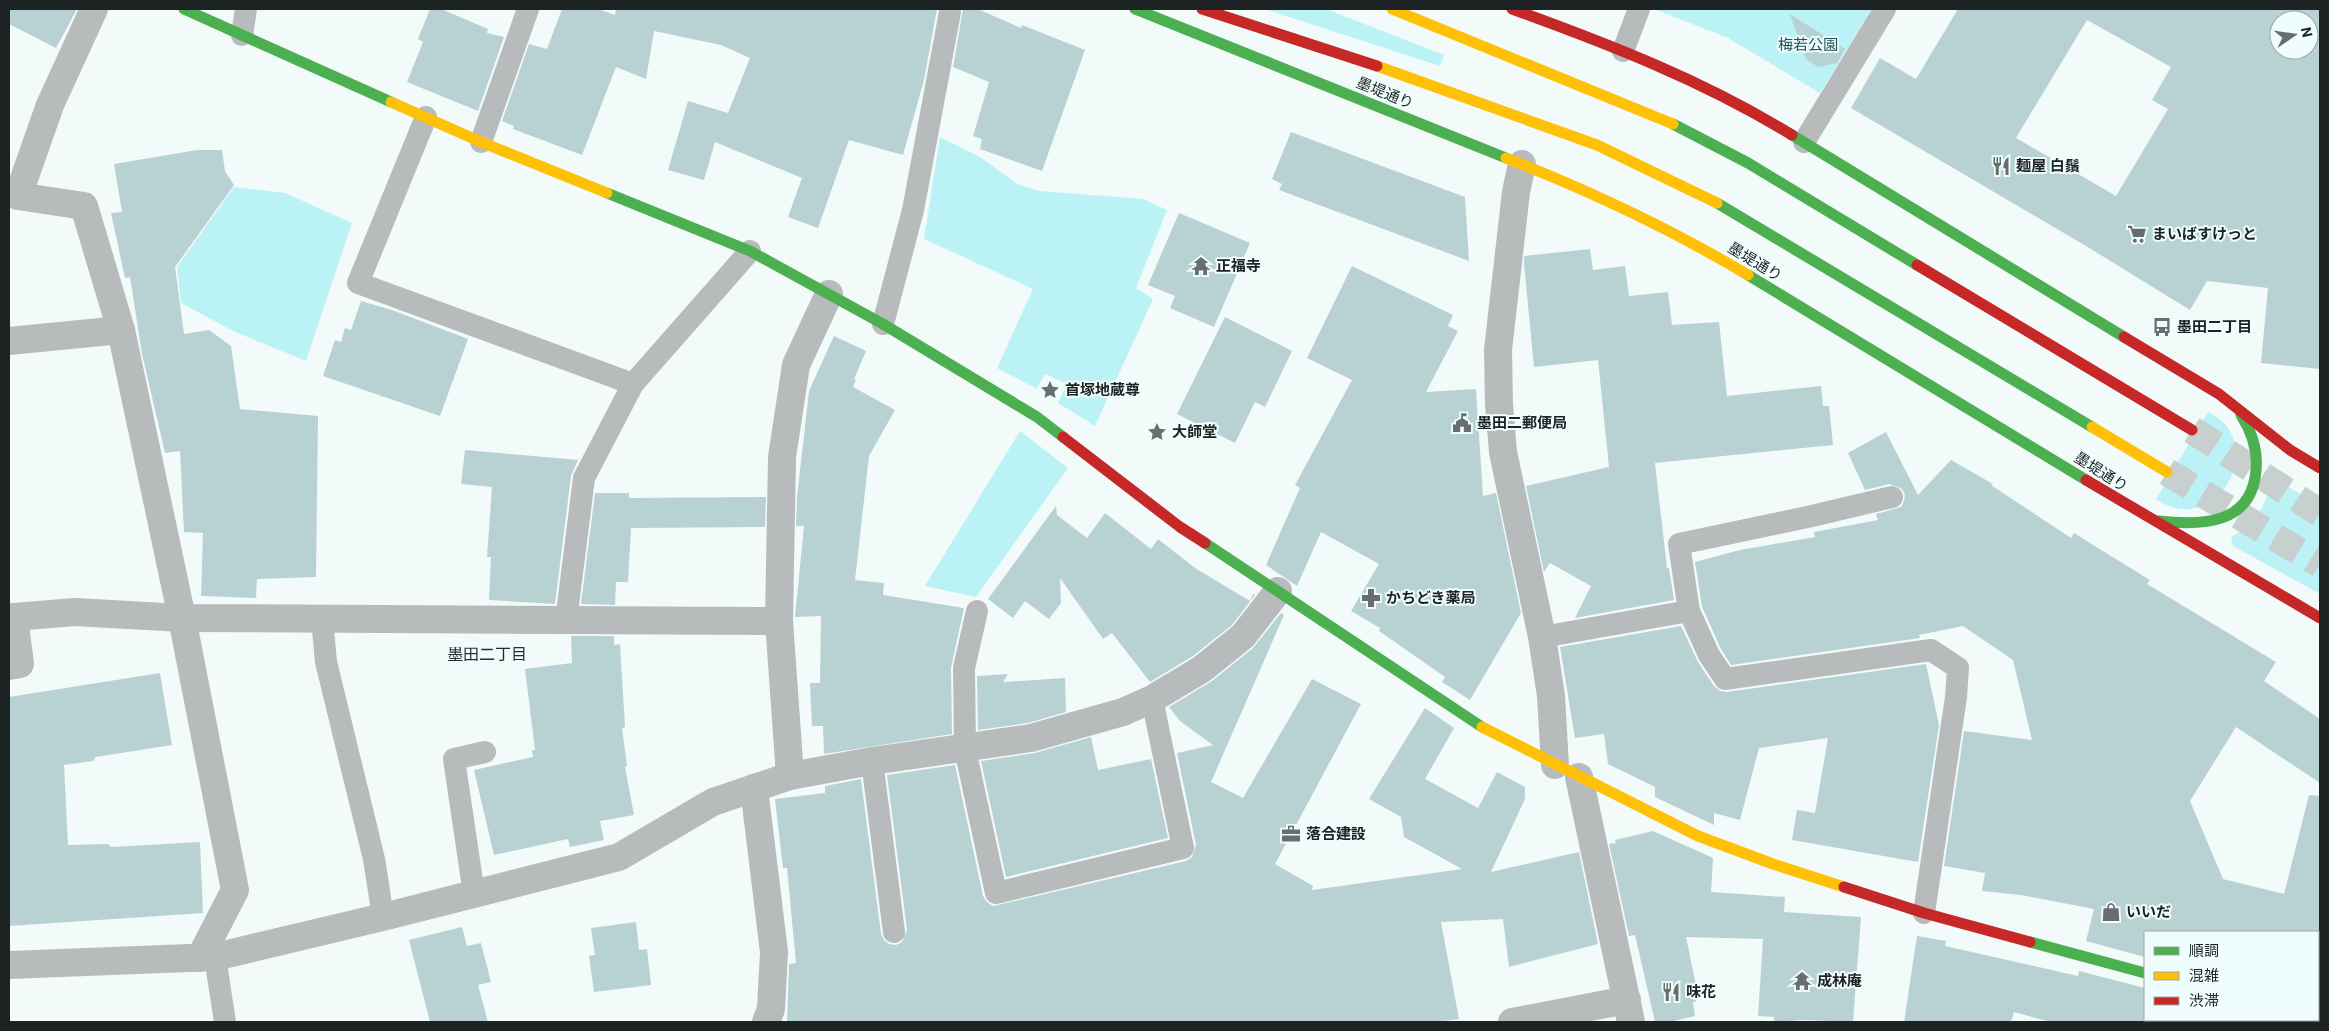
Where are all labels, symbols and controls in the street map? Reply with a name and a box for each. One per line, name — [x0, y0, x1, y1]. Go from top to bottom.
north arrow — [2269, 10, 2319, 60]
text: N — [2298, 25, 2316, 39]
park label: 梅若公園 — [1778, 36, 1838, 54]
street label: 墨堤通り — [1354, 73, 1416, 113]
restaurant icon: 麺屋 白鬚 — [1990, 155, 2012, 177]
place label: 麺屋 白鬚 — [2016, 157, 2080, 175]
supermarket icon: まいばすけっと — [2126, 223, 2148, 245]
place label: まいばすけっと — [2152, 225, 2257, 243]
street label: 墨堤通り — [1725, 239, 1785, 285]
temple icon: 正福寺 — [1190, 255, 1212, 277]
place label: 正福寺 — [1216, 257, 1261, 275]
bus stop icon: 墨田二丁目 — [2151, 316, 2173, 338]
place label: 墨田二丁目 — [2177, 318, 2252, 336]
place icon: 首塚地蔵尊 — [1039, 379, 1061, 401]
place label: 首塚地蔵尊 — [1065, 381, 1140, 399]
public building icon: 墨田二郵便局 — [1451, 412, 1473, 434]
place label: 墨田二郵便局 — [1477, 414, 1567, 432]
place icon: 大師堂 — [1146, 421, 1168, 443]
place label: 大師堂 — [1172, 423, 1217, 441]
street label: 墨堤通り — [2071, 448, 2131, 496]
pharmacy icon: かちどき薬局 — [1360, 587, 1382, 609]
place label: かちどき薬局 — [1386, 589, 1476, 607]
district label: 墨田二丁目 — [447, 645, 527, 664]
office icon: 落合建設 — [1280, 823, 1302, 845]
place label: 落合建設 — [1306, 825, 1366, 843]
shop icon: いいだ — [2100, 901, 2122, 923]
place label: いいだ — [2126, 903, 2171, 921]
legend — [2144, 931, 2319, 1021]
text: 順調 — [2189, 942, 2219, 960]
text: 混雑 — [2189, 967, 2219, 985]
temple icon: 成林庵 — [1791, 970, 1813, 992]
place label: 成林庵 — [1817, 972, 1862, 990]
restaurant icon: 味花 — [1660, 981, 1682, 1003]
place label: 味花 — [1686, 983, 1716, 1001]
text: 渋滞 — [2189, 992, 2219, 1010]

